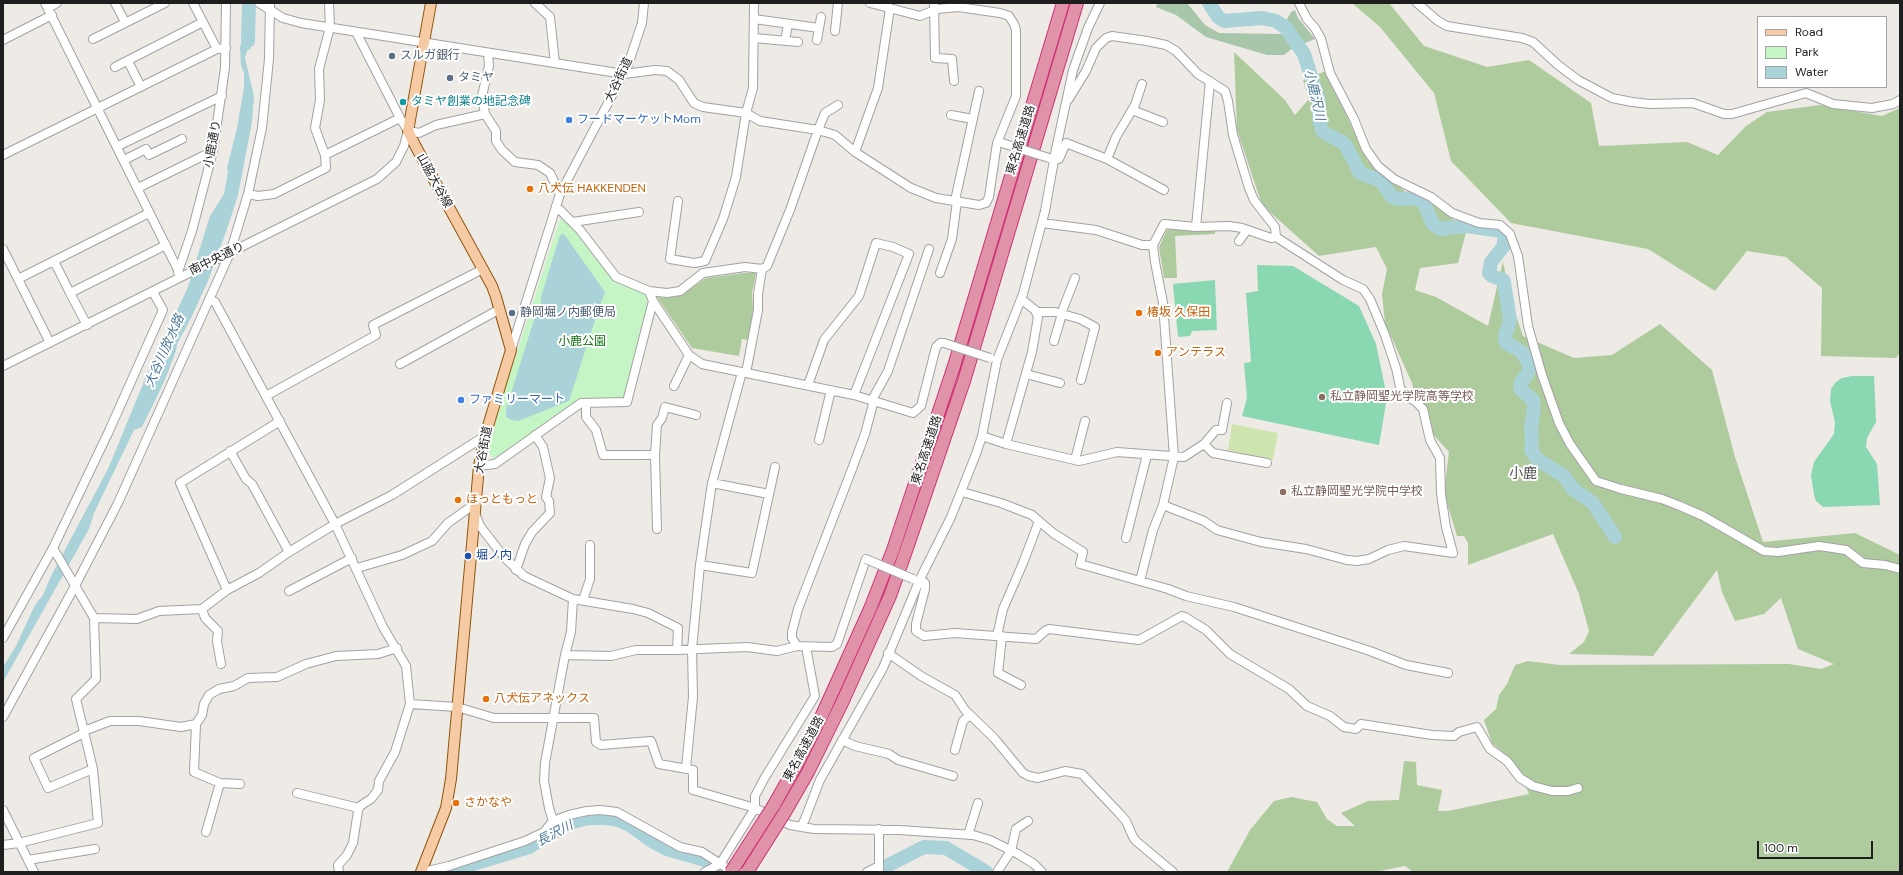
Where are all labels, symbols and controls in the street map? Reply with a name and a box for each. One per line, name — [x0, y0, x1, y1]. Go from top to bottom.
legend — [1757, 16, 1887, 88]
text: Road — [1795, 24, 1823, 40]
text: Park — [1795, 44, 1819, 60]
place label: スルガ銀行 — [400, 49, 460, 63]
marker: スルガ銀行 — [387, 51, 397, 61]
street label: 大谷街道 — [602, 55, 636, 105]
text: Water — [1795, 64, 1828, 80]
water label: 小鹿沢川 — [1301, 68, 1327, 122]
place label: タミヤ — [458, 71, 494, 85]
marker: タミヤ — [445, 73, 455, 83]
place label: タミヤ創業の地記念碑 — [411, 95, 531, 109]
marker: タミヤ創業の地記念碑 — [398, 97, 408, 107]
street label: 東名高速道路 — [1004, 103, 1038, 177]
place label: フードマーケットMom — [577, 113, 701, 127]
marker: フードマーケットMom — [564, 115, 574, 125]
street label: 小鹿通り — [201, 119, 225, 169]
street label: 山脇大谷線 — [413, 151, 455, 211]
place label: 八犬伝 HAKKENDEN — [538, 182, 646, 196]
marker: 八犬伝 HAKKENDEN — [525, 184, 535, 194]
street label: 南中央通り — [187, 239, 247, 279]
place label: 静岡堀ノ内郵便局 — [520, 306, 616, 320]
place label: 椿坂 久保田 — [1147, 306, 1210, 320]
marker: 静岡堀ノ内郵便局 — [507, 308, 517, 318]
marker: 椿坂 久保田 — [1134, 308, 1144, 318]
water label: 大谷川放水路 — [142, 312, 188, 390]
park label: 小鹿公園 — [558, 335, 606, 349]
place label: アンテラス — [1166, 346, 1226, 360]
marker: アンテラス — [1153, 348, 1163, 358]
place label: 私立静岡聖光学院高等学校 — [1330, 390, 1474, 404]
marker: 私立静岡聖光学院高等学校 — [1317, 392, 1327, 402]
place label: ファミリーマート — [469, 393, 565, 407]
marker: ファミリーマート — [456, 395, 466, 405]
street label: 東名高速道路 — [909, 414, 945, 486]
street label: 大谷街道 — [472, 425, 496, 475]
district label: 小鹿 — [1509, 466, 1537, 482]
place label: 私立静岡聖光学院中学校 — [1291, 485, 1423, 499]
marker: 私立静岡聖光学院中学校 — [1278, 487, 1288, 497]
place label: ほっともっと — [466, 493, 538, 507]
marker: ほっともっと — [453, 495, 463, 505]
place label: 堀ノ内 — [476, 549, 512, 563]
marker: 堀ノ内 — [463, 551, 473, 561]
place label: 八犬伝アネックス — [494, 692, 590, 706]
marker: 八犬伝アネックス — [481, 694, 491, 704]
street label: 東名高速道路 — [781, 714, 827, 784]
place label: さかなや — [464, 796, 512, 810]
marker: さかなや — [451, 798, 461, 808]
water label: 長沢川 — [534, 818, 576, 850]
scale bar — [1759, 833, 1875, 859]
text: 100 m — [1764, 840, 1798, 856]

